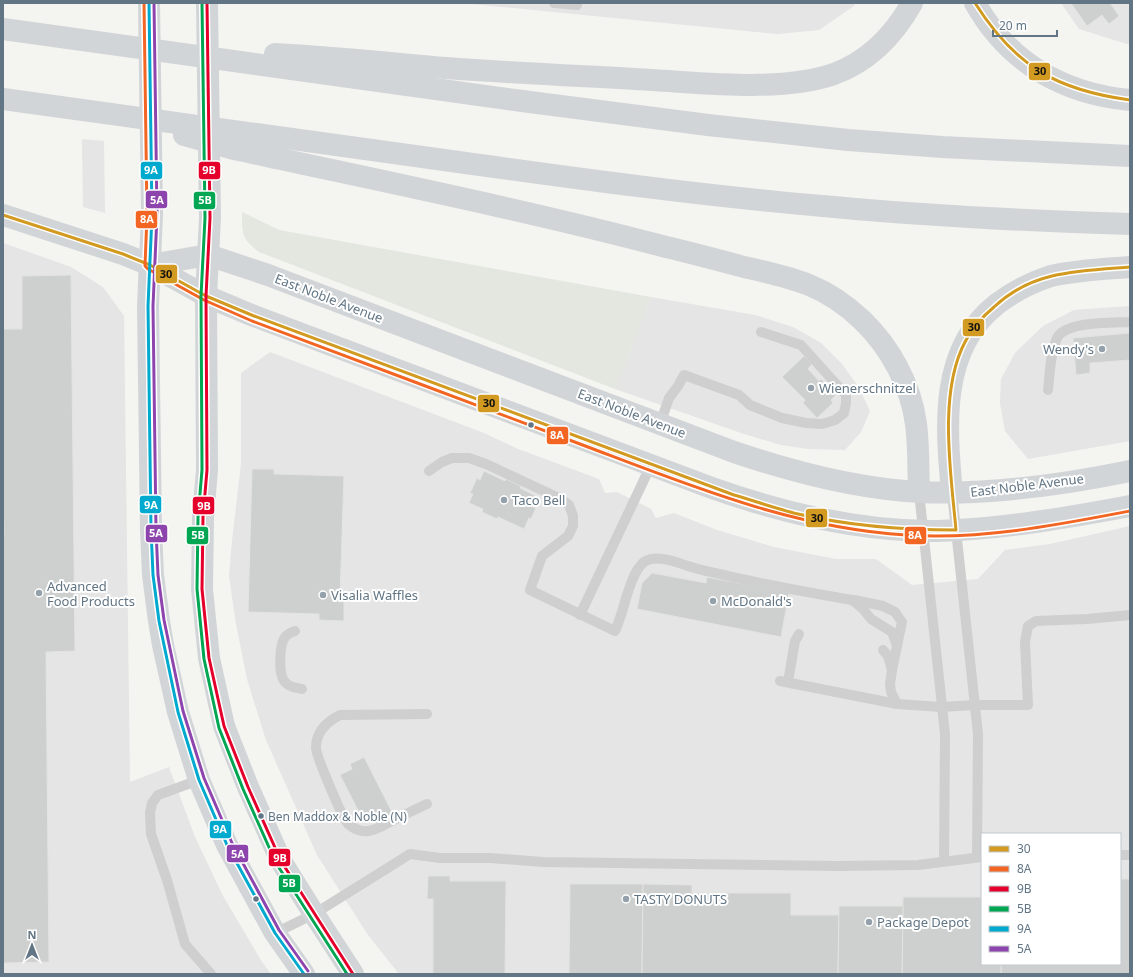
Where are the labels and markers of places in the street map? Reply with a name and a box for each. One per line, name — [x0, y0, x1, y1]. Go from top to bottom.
place label: Wendy's — [1043, 340, 1094, 358]
marker: Wendy's — [1097, 344, 1107, 354]
place label: Wienerschnitzel — [819, 379, 916, 397]
marker: Wienerschnitzel — [806, 383, 816, 393]
unlabelled marker — [526, 420, 536, 430]
place label: Taco Bell — [512, 491, 565, 509]
marker: Taco Bell — [499, 495, 509, 505]
place label: Advanced Food Products — [47, 577, 135, 610]
place label: Visalia Waffles — [331, 586, 418, 604]
marker: Advanced Food Products — [34, 588, 44, 598]
marker: Visalia Waffles — [318, 590, 328, 600]
place label: McDonald's — [721, 592, 792, 610]
marker: McDonald's — [708, 596, 718, 606]
place label: Ben Maddox & Noble (N) — [268, 808, 407, 825]
marker: Ben Maddox & Noble (N) — [256, 811, 266, 821]
place label: TASTY DONUTS — [634, 890, 727, 908]
unlabelled marker — [251, 894, 261, 904]
marker: TASTY DONUTS — [621, 894, 631, 904]
place label: Package Depot — [877, 913, 969, 931]
marker: Package Depot — [864, 917, 874, 927]

